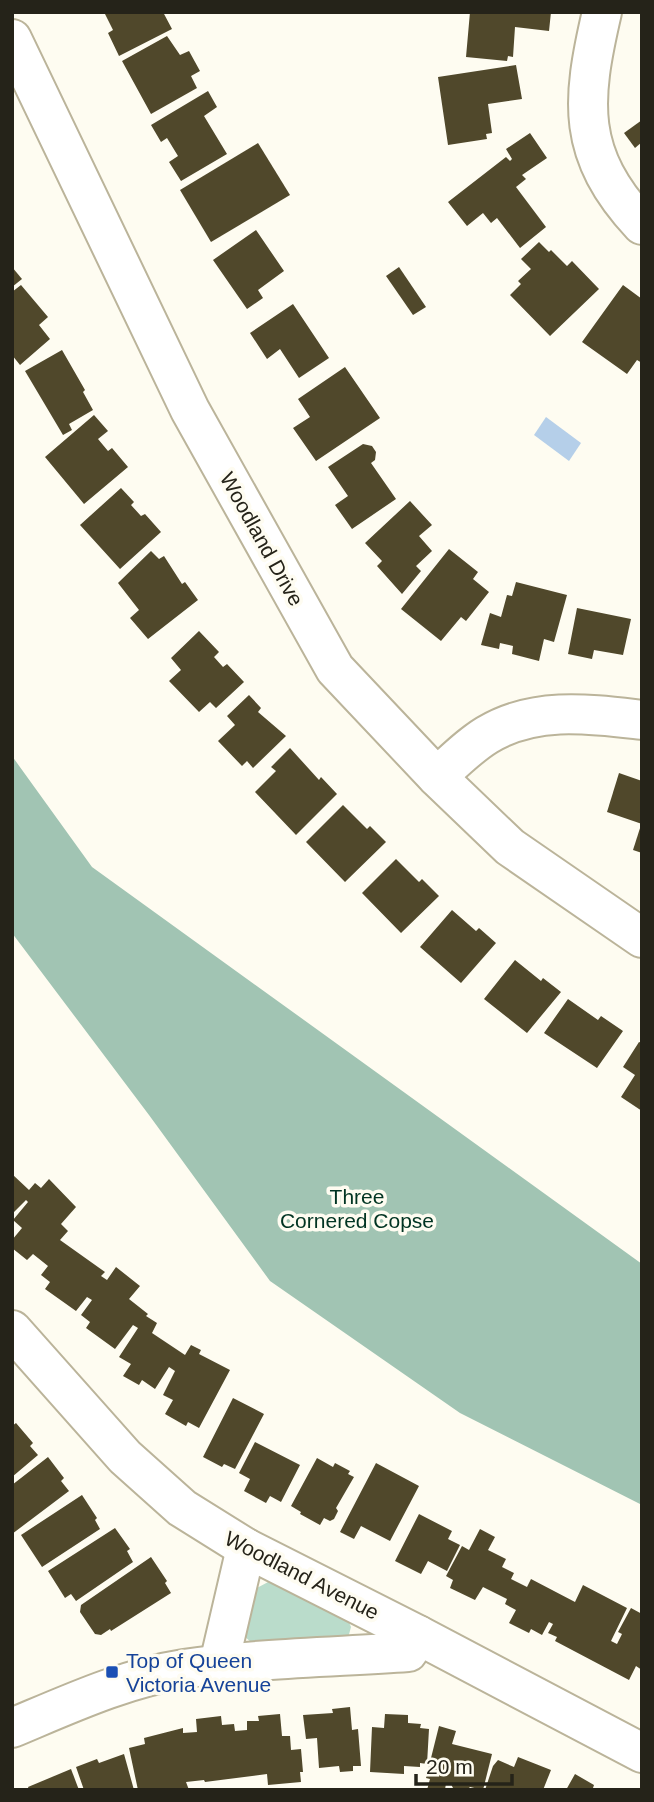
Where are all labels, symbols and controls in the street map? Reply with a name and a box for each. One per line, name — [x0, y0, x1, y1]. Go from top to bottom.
street label: Woodland Drive — [216, 468, 308, 610]
park label: Three Cornered Copse — [280, 1185, 434, 1232]
street label: Woodland Avenue — [221, 1526, 383, 1624]
place label: Top of Queen Victoria Avenue — [126, 1649, 271, 1696]
marker: Top of Queen Victoria Avenue — [104, 1664, 120, 1680]
scale bar — [416, 1742, 512, 1786]
text: 20 m — [426, 1755, 473, 1778]

